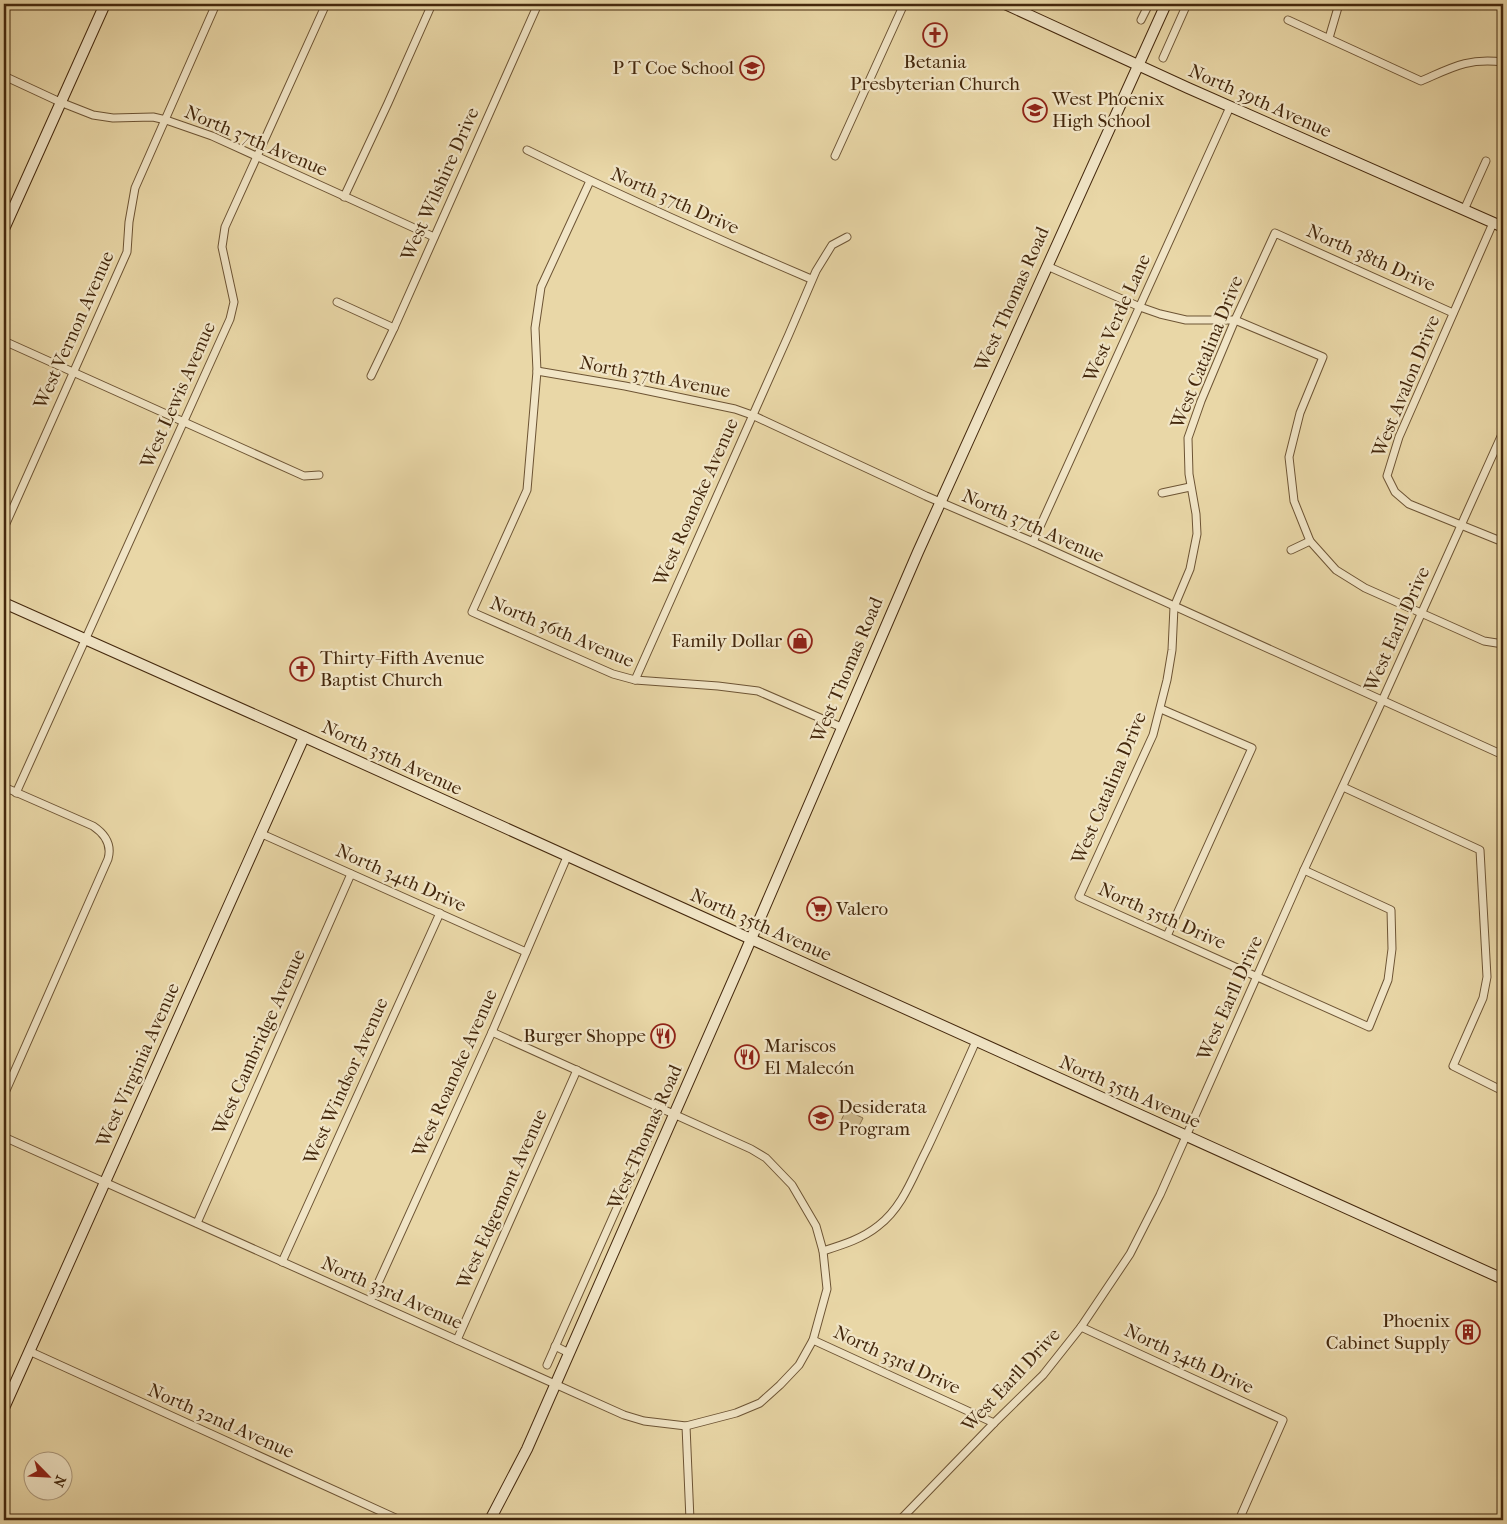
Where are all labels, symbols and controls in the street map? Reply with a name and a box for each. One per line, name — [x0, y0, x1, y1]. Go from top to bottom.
church icon: Betania Presbyterian Church — [922, 22, 948, 48]
place label: Betania Presbyterian Church — [850, 51, 1020, 95]
school or university icon: P T Coe School — [739, 55, 765, 81]
place label: P T Coe School — [613, 57, 734, 79]
street label: North 39th Avenue — [1185, 60, 1335, 142]
place label: West Phoenix High School — [1051, 88, 1164, 132]
school or university icon: West Phoenix High School — [1022, 97, 1048, 123]
street label: North 37th Avenue — [181, 101, 331, 181]
street label: West Wilshire Drive — [396, 104, 484, 265]
street label: North 37th Drive — [607, 163, 743, 239]
street label: North 38th Drive — [1303, 220, 1439, 296]
street label: West Thomas Road — [970, 223, 1054, 376]
street label: West Vernon Avenue — [29, 248, 119, 413]
street label: West Verde Lane — [1079, 251, 1155, 386]
street label: West Catalina Drive — [1166, 272, 1248, 433]
street label: West Avalon Drive — [1367, 312, 1444, 461]
street label: West Lewis Avenue — [135, 319, 220, 472]
street label: North 37th Avenue — [578, 352, 732, 402]
street label: West Roanoke Avenue — [649, 415, 743, 590]
street label: North 37th Avenue — [959, 485, 1107, 567]
street label: West Earll Drive — [1359, 563, 1434, 696]
street label: North 36th Avenue — [487, 592, 637, 672]
street label: West Thomas Road — [806, 593, 888, 747]
shop icon: Family Dollar — [787, 628, 813, 654]
place label: Family Dollar — [671, 630, 783, 652]
place label: Thirty-Fifth Avenue Baptist Church — [320, 647, 484, 691]
church icon: Thirty-Fifth Avenue Baptist Church — [289, 656, 315, 682]
street label: West Catalina Drive — [1067, 709, 1151, 868]
street label: North 35th Avenue — [318, 716, 466, 800]
street label: North 34th Drive — [332, 839, 470, 917]
street label: North 35th Drive — [1095, 878, 1229, 954]
street label: North 35th Avenue — [687, 884, 835, 966]
supermarket icon: Valero — [806, 896, 832, 922]
place label: Valero — [835, 898, 888, 920]
street label: West Earll Drive — [1192, 932, 1267, 1065]
street label: West Cambridge Avenue — [208, 946, 310, 1139]
street label: West Virginia Avenue — [91, 980, 184, 1151]
street label: West Roanoke Avenue — [408, 986, 502, 1161]
street label: West Windsor Avenue — [299, 994, 393, 1169]
restaurant icon: Burger Shoppe — [650, 1023, 676, 1049]
place label: Burger Shoppe — [523, 1025, 646, 1047]
place label: Mariscos El Malecón — [764, 1035, 855, 1079]
restaurant icon: Mariscos El Malecón — [734, 1044, 760, 1070]
street label: North 35th Avenue — [1056, 1051, 1204, 1133]
street label: West Thomas Road — [603, 1061, 687, 1214]
place label: Desiderata Program — [838, 1096, 927, 1140]
school or university icon: Desiderata Program — [808, 1105, 834, 1131]
street label: West Edgemont Avenue — [452, 1106, 552, 1293]
street label: North 33rd Avenue — [318, 1252, 466, 1334]
place label: Phoenix Cabinet Supply — [1326, 1310, 1451, 1354]
street label: North 34th Drive — [1121, 1319, 1257, 1399]
building icon: Phoenix Cabinet Supply — [1455, 1319, 1481, 1345]
street label: North 33rd Drive — [830, 1321, 964, 1399]
street label: West Earll Drive — [957, 1323, 1065, 1437]
street label: North 32nd Avenue — [145, 1379, 297, 1463]
north arrow — [22, 1452, 72, 1502]
text: N — [49, 1473, 69, 1490]

